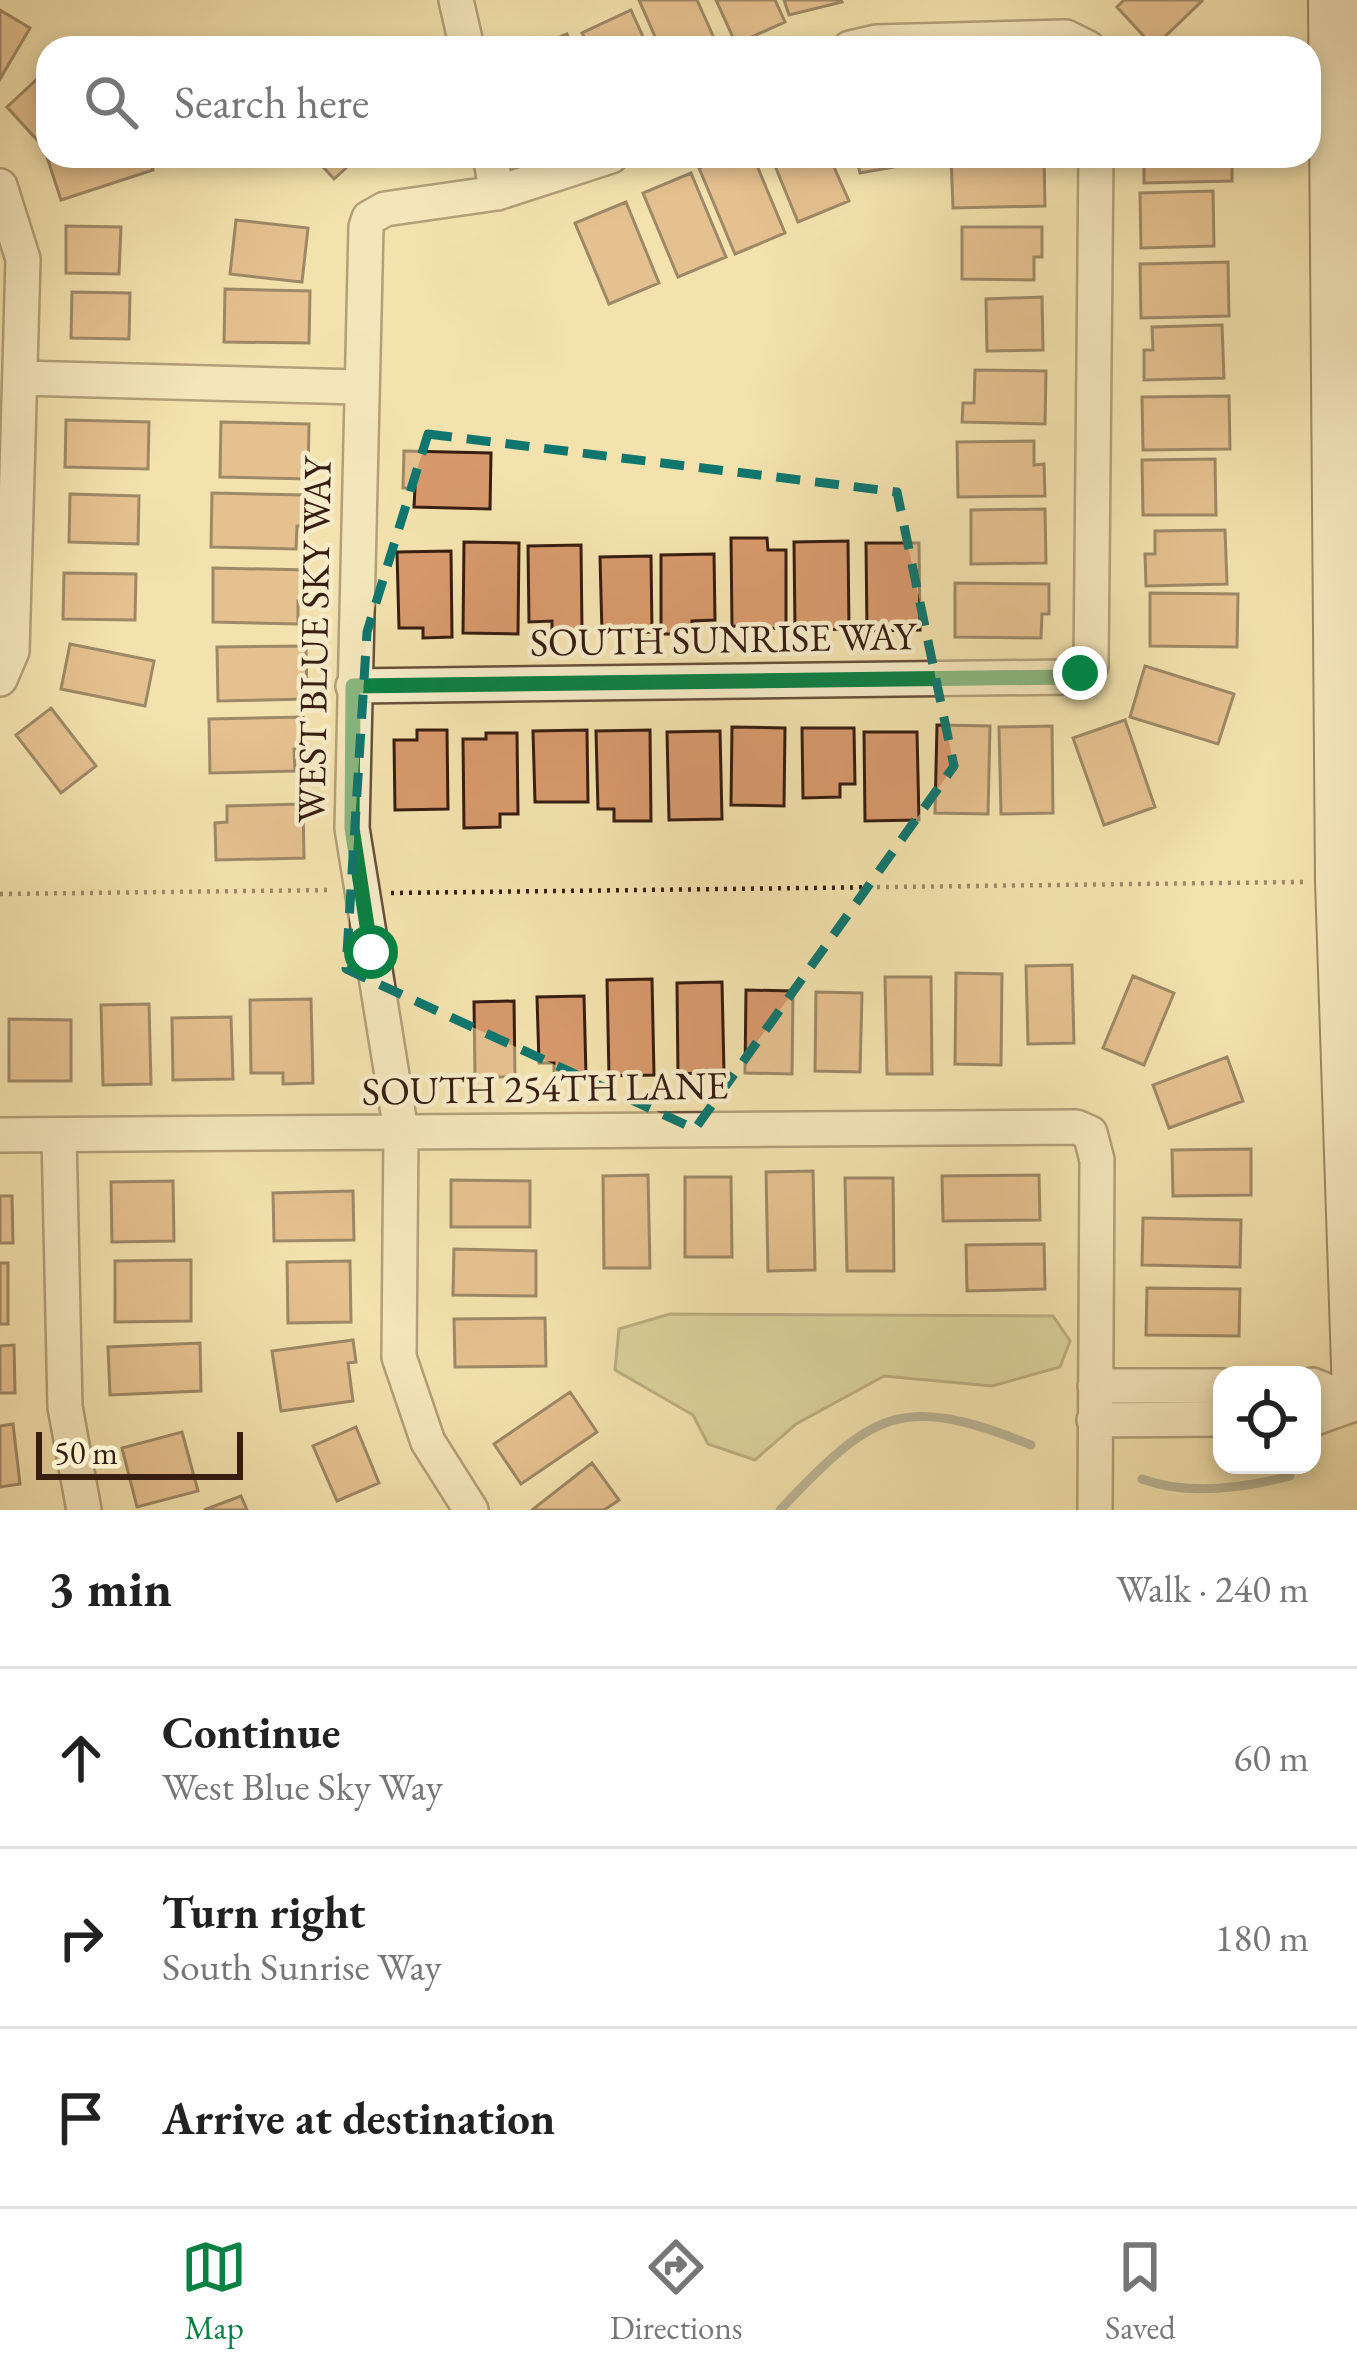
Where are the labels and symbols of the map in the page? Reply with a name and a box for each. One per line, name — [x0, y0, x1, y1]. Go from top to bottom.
street label: WEST BLUE SKY WAY — [285, 454, 343, 824]
street label: SOUTH SUNRISE WAY — [529, 610, 919, 668]
route end — [1053, 646, 1107, 700]
route start — [344, 925, 398, 979]
street label: SOUTH 254TH LANE — [361, 1059, 729, 1117]
scale bar — [36, 1426, 243, 1479]

